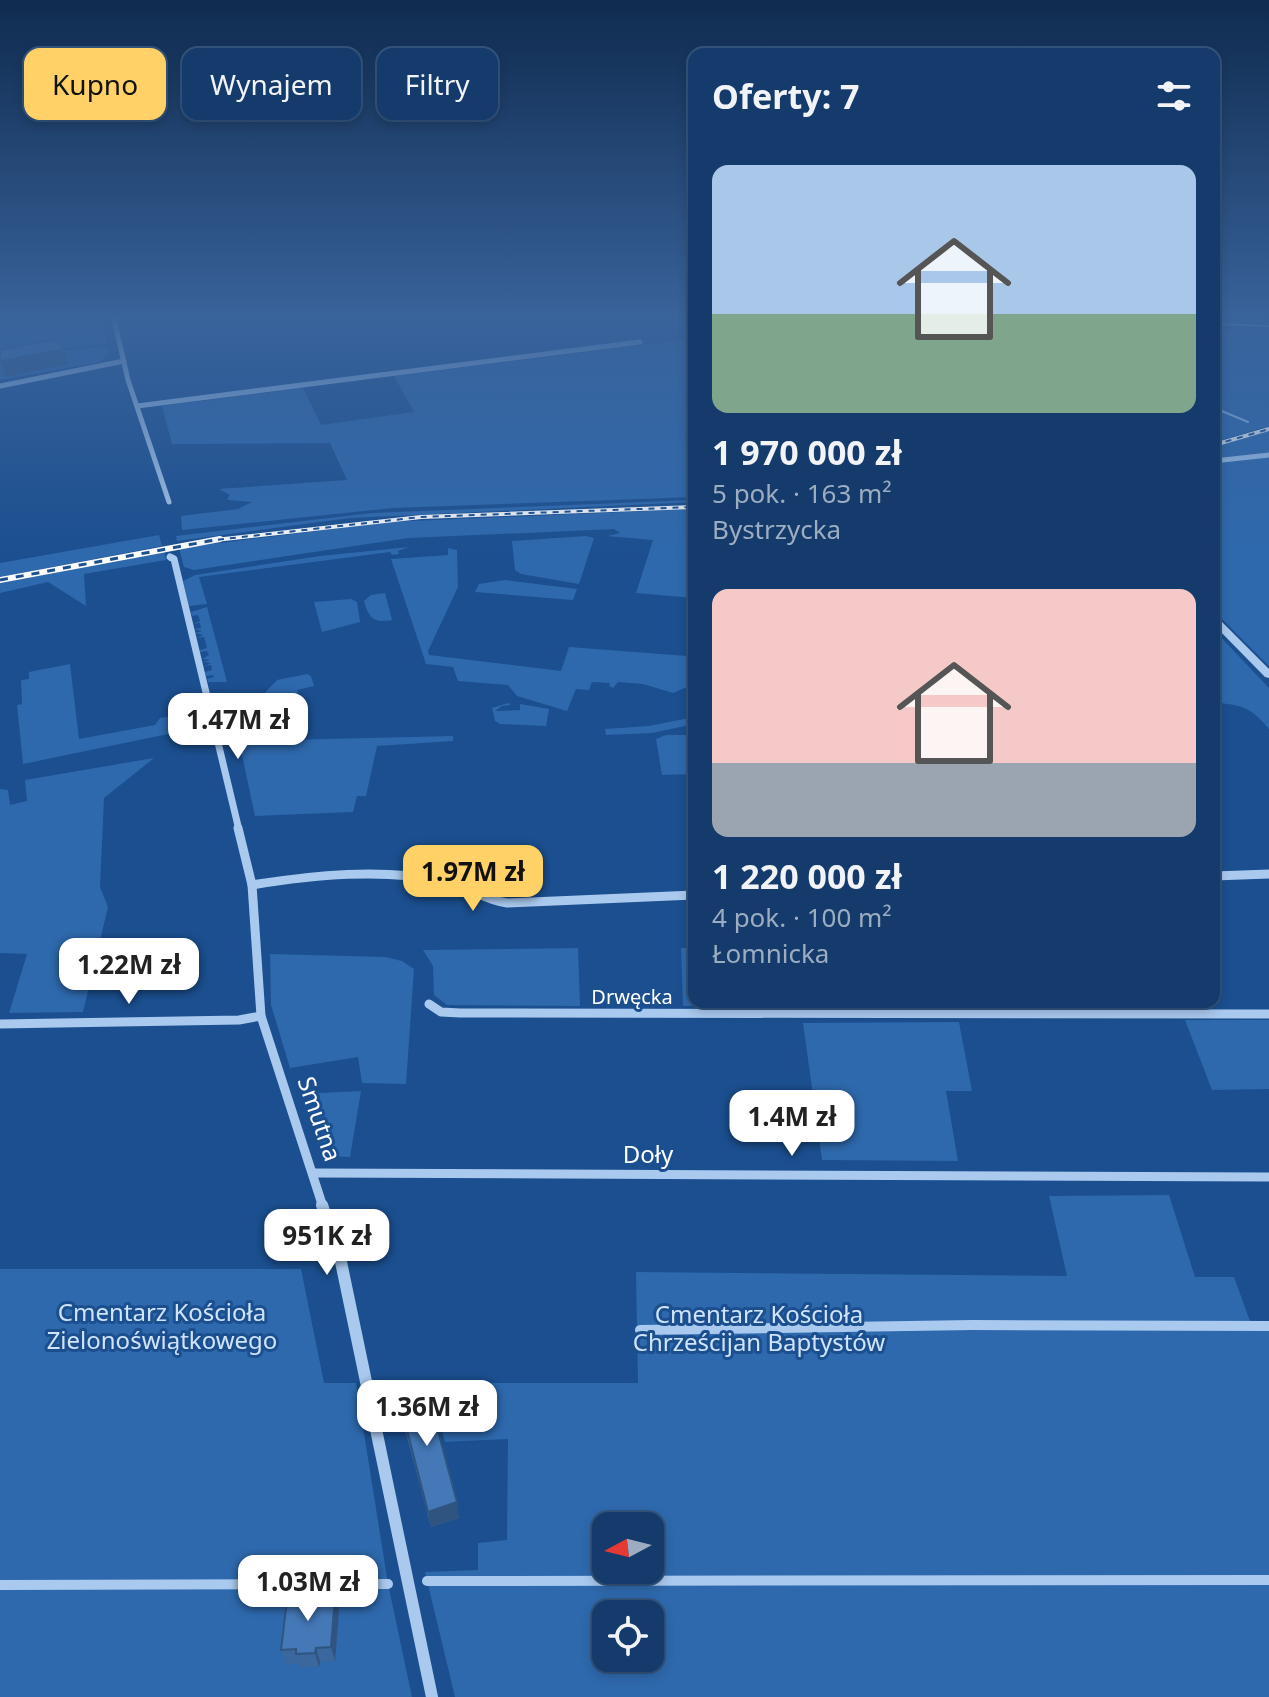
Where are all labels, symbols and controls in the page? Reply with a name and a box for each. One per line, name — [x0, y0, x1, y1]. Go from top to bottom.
chip: Kupno — [24, 48, 166, 120]
chip: Wynajem — [182, 48, 361, 120]
chip: Filtry — [377, 48, 498, 120]
text: Oferty: 7 — [712, 73, 860, 119]
icon: filters — [1152, 74, 1196, 118]
icon: home — [882, 217, 1026, 361]
text: 1 970 000 zł — [712, 429, 902, 475]
text: 5 pok. · 163 m² — [712, 475, 891, 511]
text: Bystrzycka — [712, 511, 841, 547]
icon: home — [882, 641, 1026, 785]
pin: 1.47M zł — [155, 693, 321, 761]
text: 1.47M zł — [186, 701, 290, 737]
pin: 1.97M zł — [390, 845, 556, 913]
text: 1.97M zł — [421, 853, 525, 889]
text: 1 220 000 zł — [712, 853, 902, 899]
text: 4 pok. · 100 m² — [712, 899, 891, 935]
text: Łomnicka — [712, 935, 829, 971]
pin: 1.22M zł — [46, 938, 212, 1006]
text: 1.22M zł — [77, 946, 181, 982]
street label: Drwęcka — [591, 983, 673, 1010]
street label: Smutna — [291, 1072, 350, 1165]
pin: 1.4M zł — [718, 1090, 866, 1158]
text: 1.4M zł — [747, 1098, 837, 1134]
street label: Doły — [623, 1137, 674, 1170]
pin: 951K zł — [253, 1209, 401, 1277]
text: 951K zł — [282, 1217, 372, 1253]
park label: Cmentarz Kościoła Zielonoświątkowego — [47, 1295, 277, 1356]
park label: Cmentarz Kościoła Chrześcijan Baptystów — [633, 1297, 885, 1358]
pin: 1.36M zł — [344, 1380, 510, 1448]
text: 1.36M zł — [375, 1388, 479, 1424]
north arrow — [592, 1512, 664, 1584]
map controls — [592, 1512, 664, 1672]
pin: 1.03M zł — [225, 1555, 391, 1623]
text: 1.03M zł — [256, 1563, 360, 1599]
button: locate — [592, 1600, 664, 1672]

